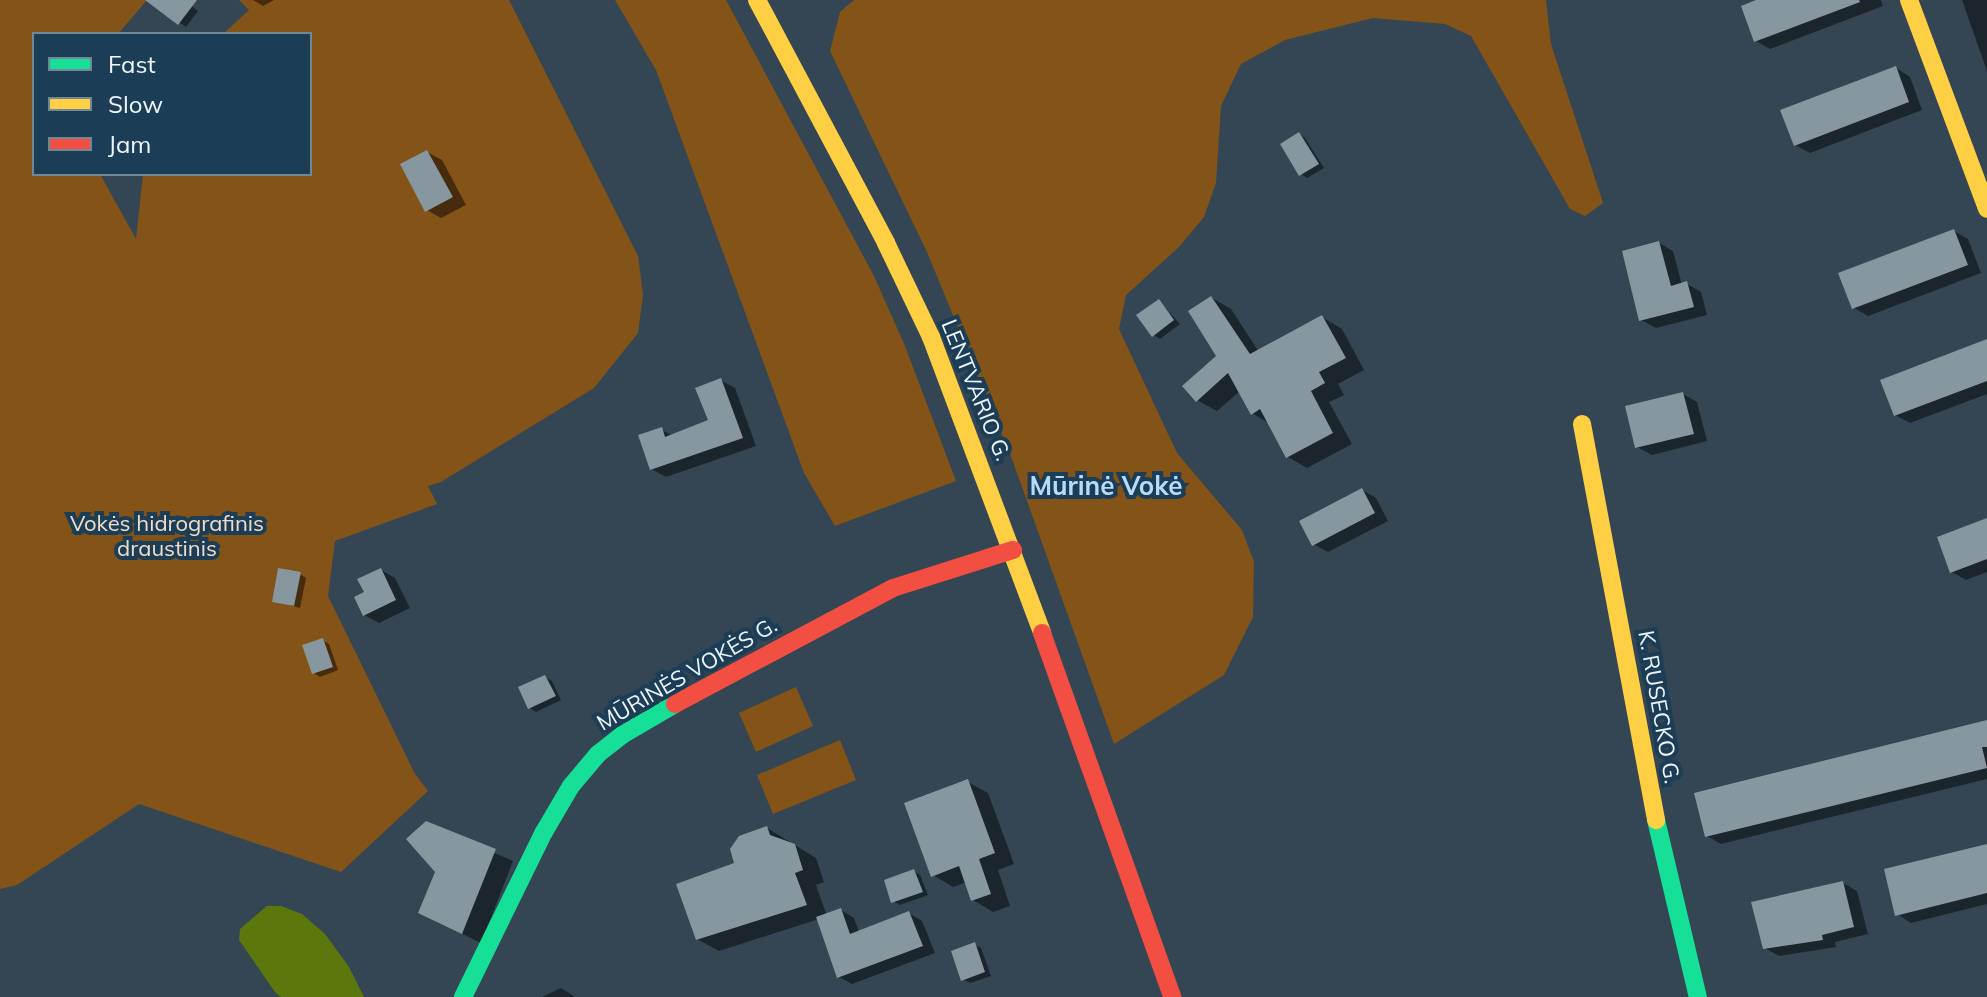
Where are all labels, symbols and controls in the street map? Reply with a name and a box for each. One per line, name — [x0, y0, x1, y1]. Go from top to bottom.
legend — [32, 32, 312, 176]
text: Fast — [108, 49, 156, 79]
text: Slow — [108, 89, 163, 119]
text: Jam — [108, 129, 151, 159]
street label: LENTVARIO G. — [936, 316, 1016, 464]
district label: Mūrinė Vokė — [1029, 470, 1183, 502]
park label: Vokės hidrografinis draustinis — [70, 510, 264, 562]
street label: MŪRINĖS VOKĖS G. — [592, 612, 782, 736]
street label: K. RUSECKO G. — [1633, 628, 1685, 786]

